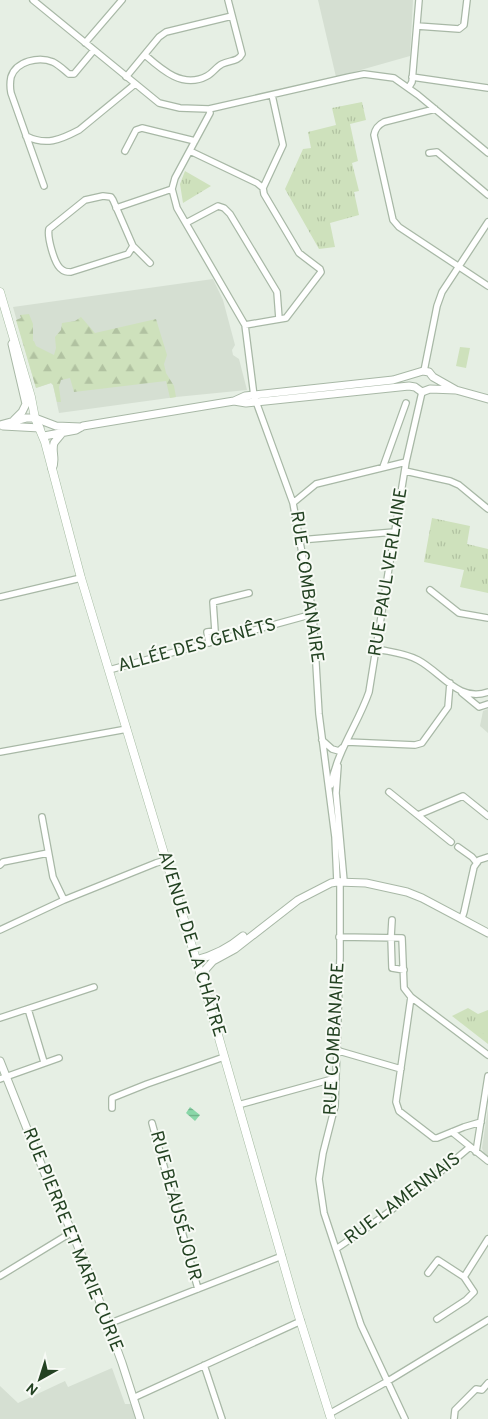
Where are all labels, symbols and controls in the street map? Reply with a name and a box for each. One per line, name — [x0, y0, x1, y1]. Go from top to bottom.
street label: RUE PAUL VERLAINE — [364, 486, 414, 658]
street label: RUE COMBANAIRE — [284, 510, 328, 664]
street label: ALLÉE DES GENÊTS — [115, 612, 279, 678]
street label: AVENUE DE LA CHÂTRE — [152, 848, 232, 1040]
street label: RUE COMBANAIRE — [320, 962, 350, 1116]
street label: RUE PIERRE ET MARIE CURIE — [16, 1125, 128, 1355]
street label: RUE BEAUSÉJOUR — [144, 1128, 208, 1284]
street label: RUE LAMENNAIS — [340, 1148, 466, 1250]
north arrow — [15, 1354, 65, 1404]
text: N — [24, 1378, 42, 1398]

